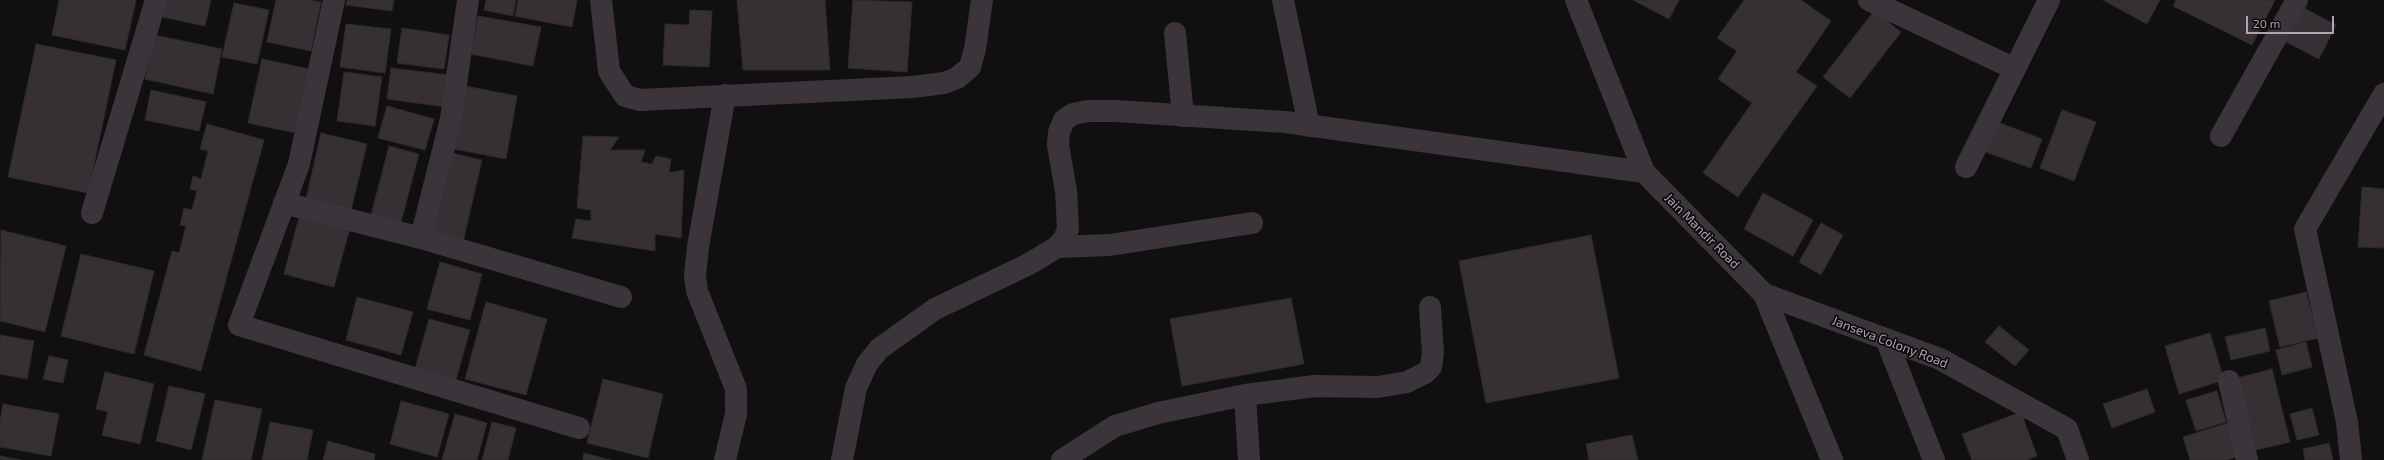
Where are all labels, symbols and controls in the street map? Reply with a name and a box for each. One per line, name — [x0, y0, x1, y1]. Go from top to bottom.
scale bar — [2248, 8, 2336, 34]
text: 20 m — [2253, 16, 2280, 30]
street label: Jain Mandir Road — [1661, 190, 1743, 272]
street label: Janseva Colony Road — [1830, 313, 1950, 371]

